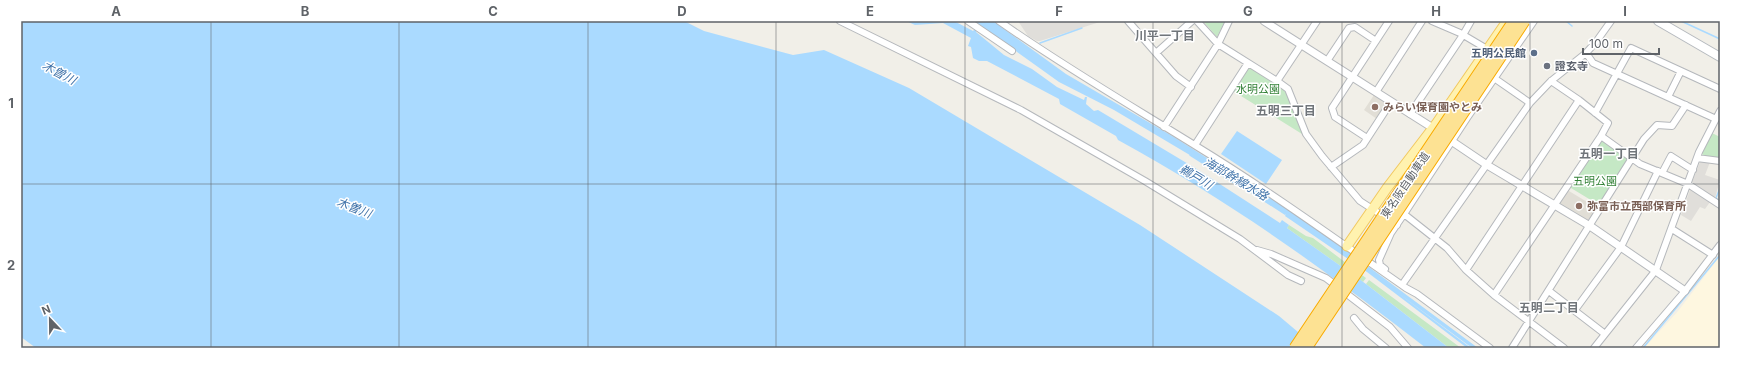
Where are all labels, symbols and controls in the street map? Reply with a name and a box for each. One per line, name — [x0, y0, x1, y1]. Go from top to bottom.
text: A — [111, 3, 121, 19]
text: B — [301, 3, 310, 19]
text: C — [488, 3, 498, 19]
text: D — [677, 3, 687, 19]
text: E — [866, 3, 874, 19]
text: F — [1055, 3, 1063, 19]
text: G — [1243, 3, 1253, 19]
text: H — [1431, 3, 1441, 19]
text: I — [1623, 3, 1627, 19]
district label: 川平一丁目 — [1135, 28, 1195, 43]
scale bar — [1583, 30, 1659, 56]
text: 100 m — [1589, 36, 1623, 51]
place label: 五明公民館 — [1471, 46, 1526, 60]
marker: 五明公民館 — [1529, 48, 1539, 58]
water label: 木曽川 — [40, 57, 80, 89]
place label: 證玄寺 — [1555, 59, 1588, 73]
marker: 證玄寺 — [1542, 61, 1552, 71]
park label: 水明公園 — [1236, 82, 1280, 96]
text: 1 — [8, 95, 14, 111]
place label: みらい保育園やとみ — [1383, 100, 1482, 114]
marker: みらい保育園やとみ — [1370, 102, 1380, 112]
district label: 五明三丁目 — [1256, 103, 1316, 118]
district label: 五明一丁目 — [1579, 146, 1639, 161]
street label: 東名阪自動車道 — [1378, 149, 1432, 221]
water label: 海部幹線水路 — [1202, 154, 1272, 204]
water label: 鵜戸川 — [1177, 161, 1217, 193]
park label: 五明公園 — [1573, 174, 1617, 188]
water label: 木曽川 — [335, 194, 376, 222]
place label: 弥富市立西部保育所 — [1587, 199, 1686, 213]
marker: 弥富市立西部保育所 — [1574, 201, 1584, 211]
text: 2 — [7, 257, 15, 273]
north arrow — [30, 299, 70, 339]
district label: 五明二丁目 — [1519, 300, 1579, 315]
text: N — [40, 302, 53, 318]

